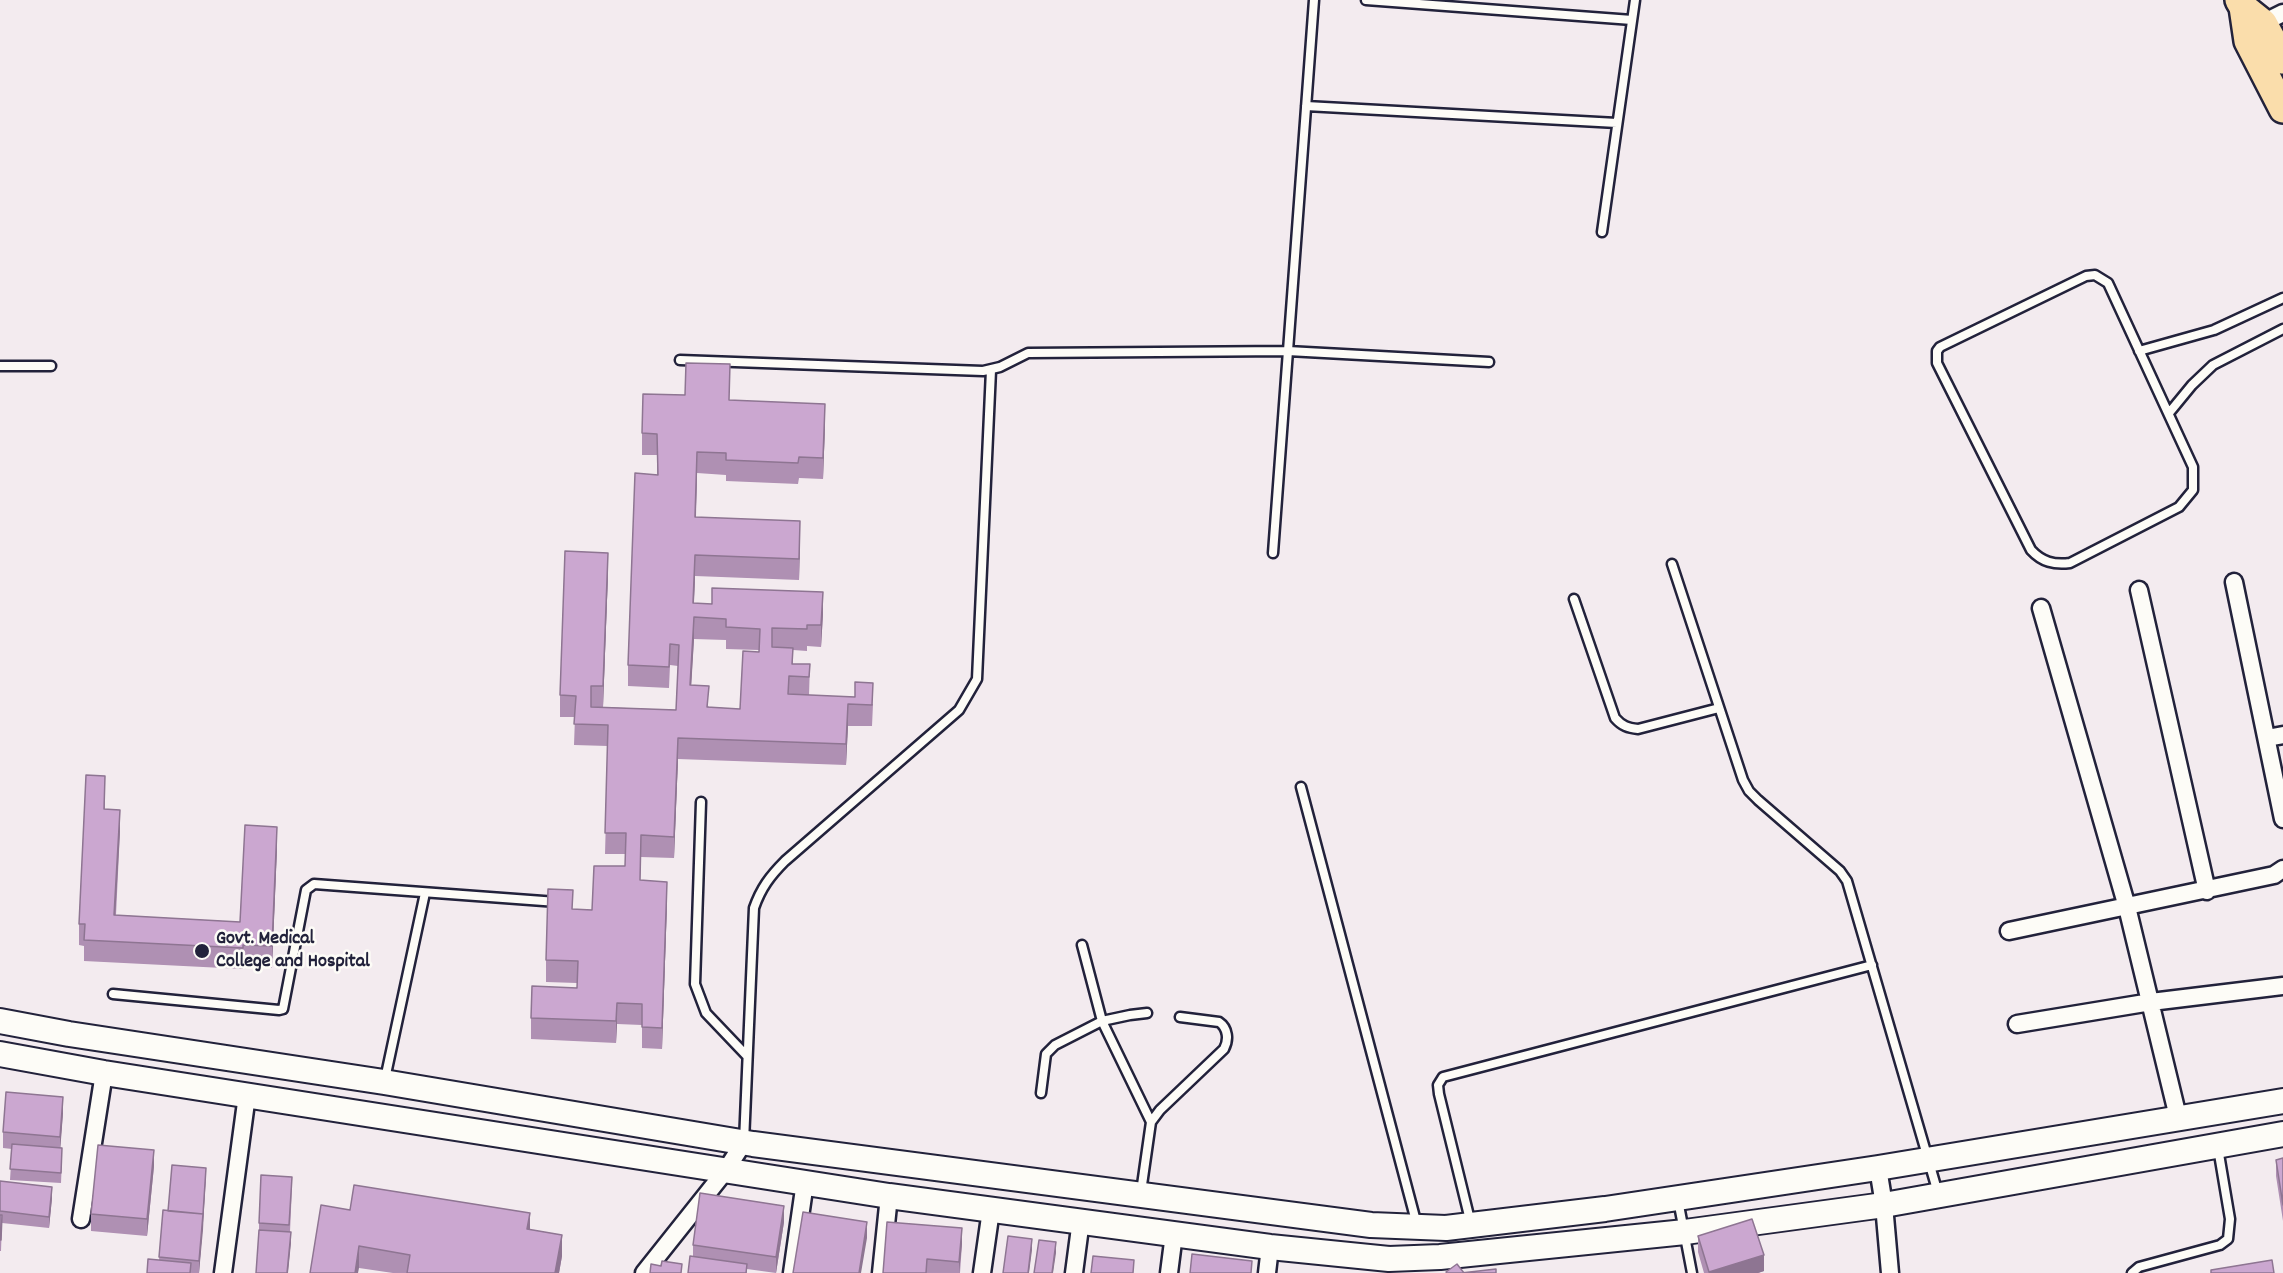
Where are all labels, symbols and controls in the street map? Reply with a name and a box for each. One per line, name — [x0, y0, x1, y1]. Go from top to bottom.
place label: Govt. Medical College and Hospital — [216, 928, 370, 975]
marker: Govt. Medical College and Hospital — [193, 942, 211, 960]

